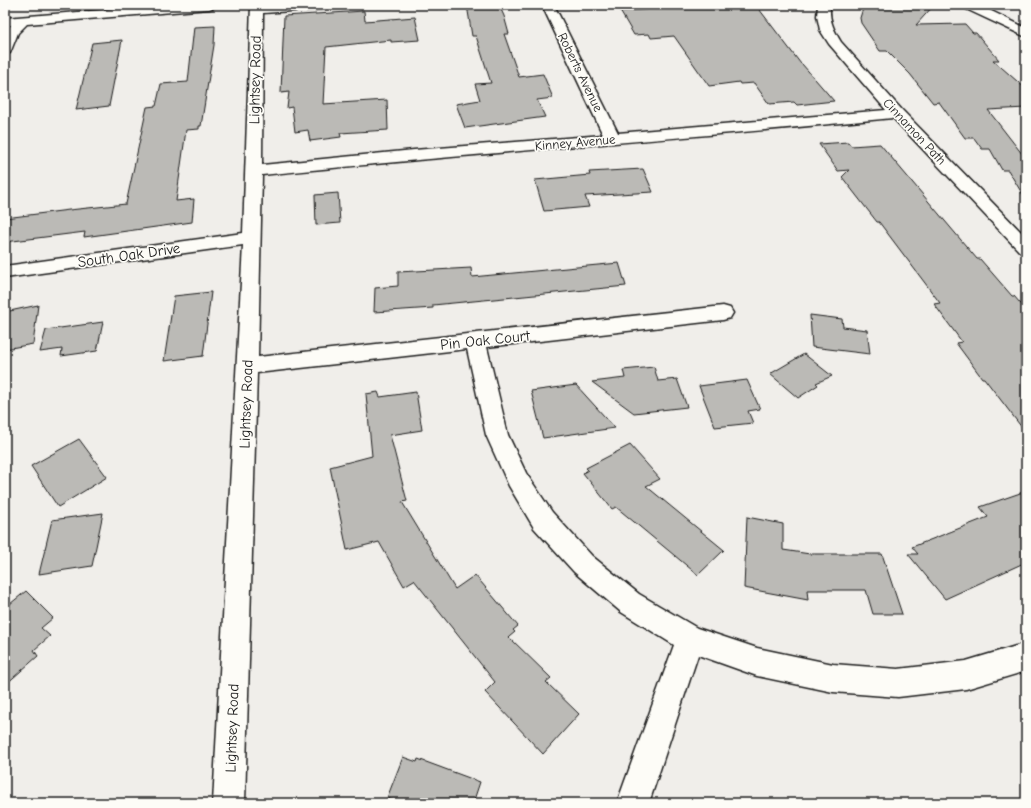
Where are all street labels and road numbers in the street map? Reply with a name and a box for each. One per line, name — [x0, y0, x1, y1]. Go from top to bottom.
street label: Roberts Avenue — [555, 30, 606, 115]
street label: Lightsey Road — [245, 35, 265, 125]
street label: Cinnamon Path — [880, 95, 949, 168]
street label: Kinney Avenue — [534, 131, 616, 153]
street label: South Oak Drive — [77, 239, 182, 271]
street label: Pin Oak Court — [439, 326, 531, 354]
street label: Lightsey Road — [235, 359, 257, 449]
street label: Lightsey Road — [221, 683, 243, 773]

